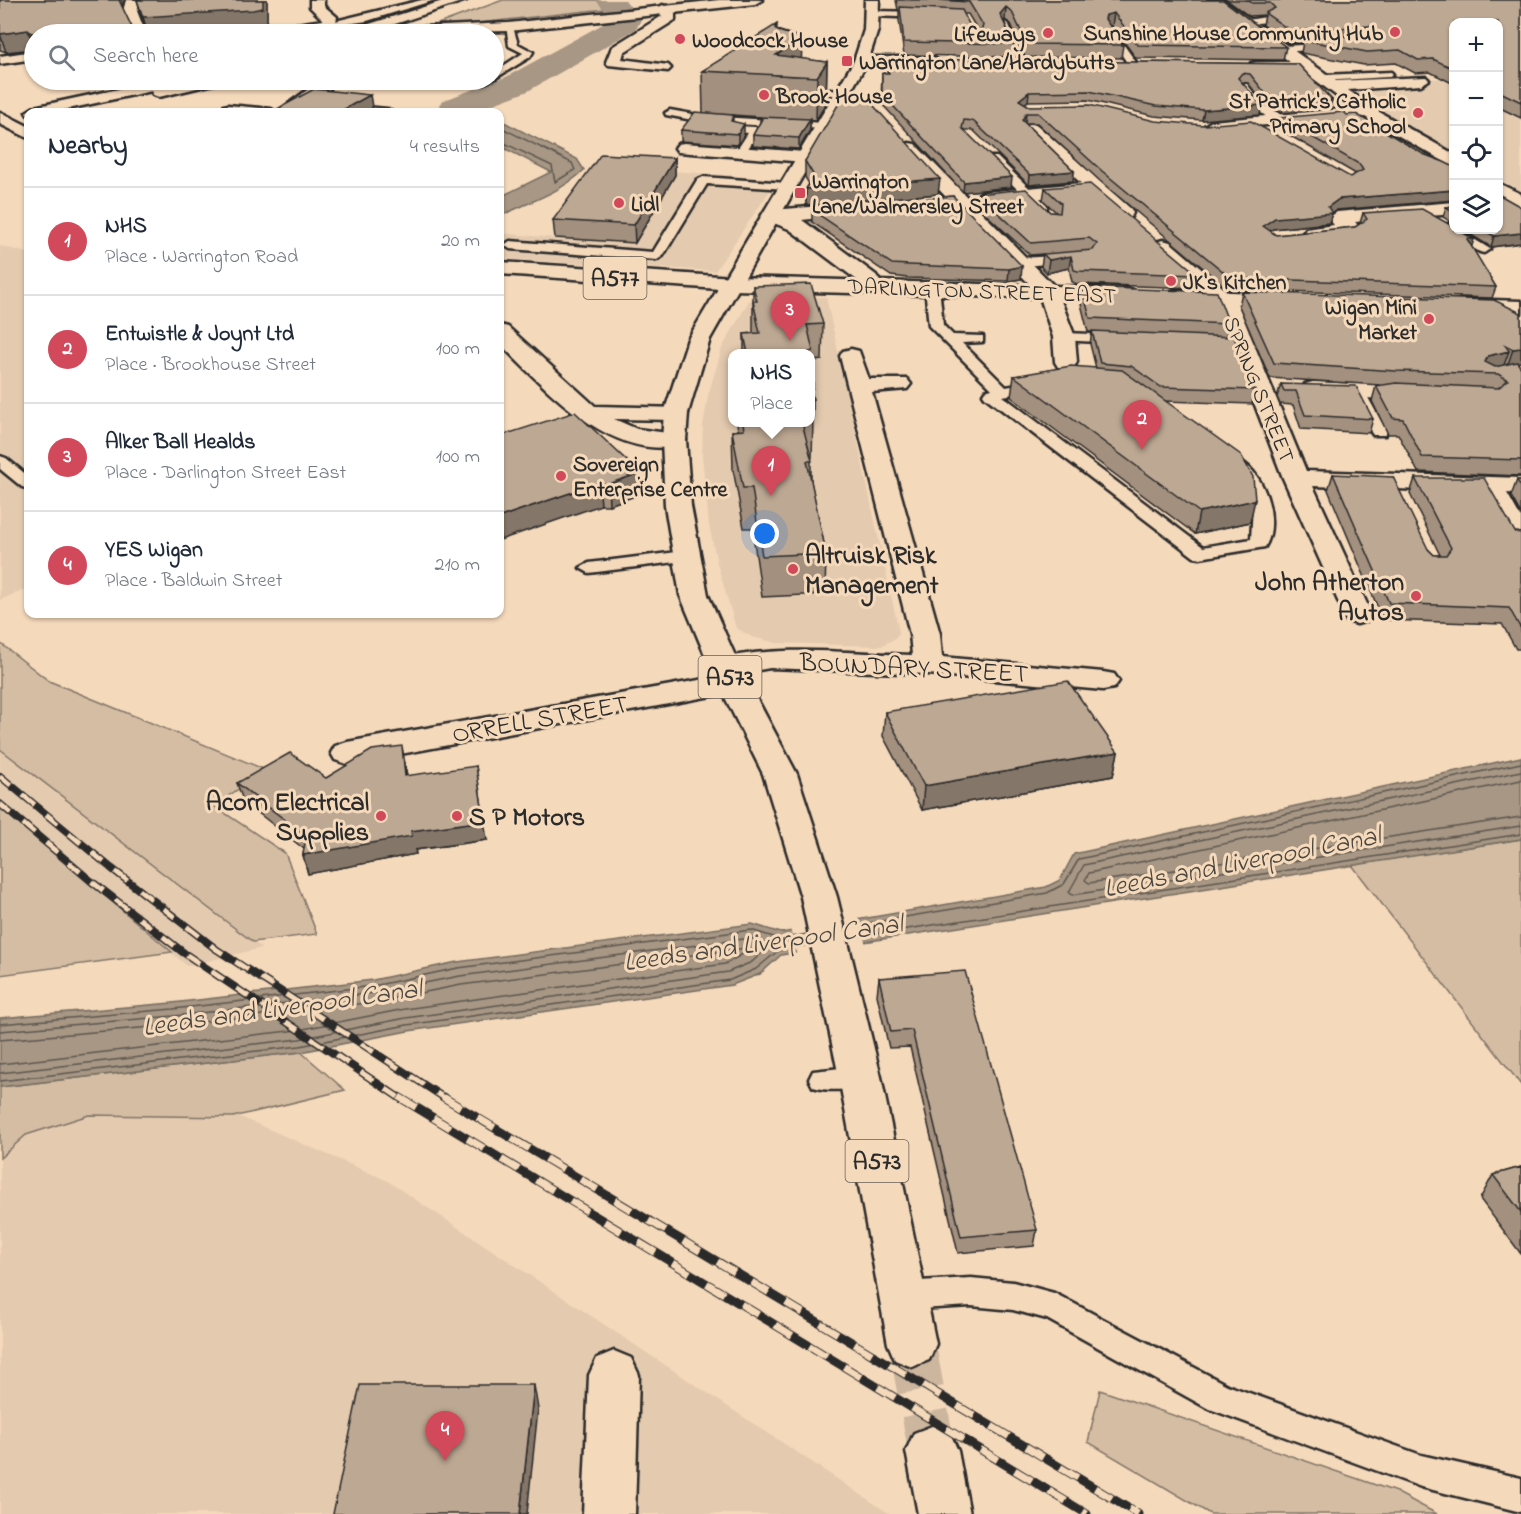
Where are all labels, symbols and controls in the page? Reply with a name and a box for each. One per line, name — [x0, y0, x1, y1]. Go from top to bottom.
map controls — [1449, 18, 1503, 234]
button: + — [1449, 18, 1503, 72]
place label: Sunshine House Community Hub — [1083, 19, 1383, 52]
place label: Lifeways — [954, 20, 1036, 53]
search box — [24, 24, 504, 90]
marker: Sunshine House Community Hub — [1388, 25, 1402, 39]
place label: Woodcock House — [692, 26, 849, 58]
marker: Lifeways — [1041, 26, 1055, 40]
marker: Woodcock House — [673, 32, 687, 46]
icon: search — [45, 41, 78, 74]
text: Search here — [93, 41, 198, 73]
place label: Warrington Lane/Hardybutts — [859, 48, 1115, 81]
marker: Warrington Lane/Hardybutts — [840, 54, 854, 68]
button: − — [1449, 72, 1503, 126]
place label: Brook House — [775, 82, 894, 114]
place label: St Patrick's Catholic Primary School — [1229, 87, 1407, 145]
marker: Brook House — [757, 88, 771, 102]
marker: St Patrick's Catholic Primary School — [1411, 106, 1425, 120]
button: locate — [1449, 126, 1503, 180]
text: Nearby — [48, 128, 127, 166]
text: 4 results — [410, 133, 480, 162]
place label: Warrington Lane/Walmersley Street — [812, 167, 1024, 225]
button: layers — [1449, 180, 1503, 234]
marker: Warrington Lane/Walmersley Street — [793, 186, 807, 200]
place label: Lidl — [631, 190, 659, 222]
marker: Lidl — [612, 196, 626, 210]
text: NHS — [105, 211, 147, 243]
text: 1 — [64, 227, 71, 256]
text: 20 m — [441, 227, 480, 256]
text: Place · Warrington Road — [105, 243, 298, 272]
road number: A577 — [584, 257, 646, 299]
place label: JK's Kitchen — [1183, 268, 1286, 300]
street label: DARLINGTON STREET EAST — [846, 272, 1117, 314]
marker: JK's Kitchen — [1164, 274, 1178, 288]
pin: 3 — [770, 292, 810, 341]
place label: Wigan Mini Market — [1325, 293, 1418, 350]
street label: SPRING STREET — [1213, 312, 1301, 468]
marker: Wigan Mini Market — [1422, 312, 1436, 326]
text: Entwistle & Joynt Ltd — [105, 319, 294, 351]
text: 2 — [63, 335, 72, 364]
text: 100 m — [436, 335, 480, 364]
popup — [728, 349, 815, 427]
text: Place · Brookhouse Street — [105, 351, 316, 380]
text: NHS — [750, 358, 792, 390]
text: Place — [750, 390, 793, 419]
pin: 2 — [1122, 400, 1162, 450]
text: Alker Ball Healds — [105, 427, 255, 459]
text: 3 — [63, 443, 72, 472]
text: 100 m — [436, 443, 480, 472]
pin: 1 — [752, 446, 790, 496]
place label: Sovereign Enterprise Centre — [573, 450, 729, 507]
text: Place · Darlington Street East — [105, 459, 346, 488]
marker: Sovereign Enterprise Centre — [554, 469, 568, 483]
your location — [750, 519, 779, 548]
text: YES Wigan — [105, 535, 203, 567]
place label: Altruisk Risk Management — [805, 538, 939, 607]
text: 4 — [63, 551, 72, 580]
text: 210 m — [435, 551, 480, 580]
marker: Altruisk Risk Management — [786, 562, 800, 576]
place label: John Atherton Autos — [1255, 565, 1404, 633]
text: Place · Baldwin Street — [105, 567, 282, 596]
marker: John Atherton Autos — [1409, 589, 1423, 603]
street label: BOUNDARY STREET — [798, 645, 1029, 695]
road number: A573 — [698, 656, 762, 698]
street label: ORRELL STREET — [449, 687, 632, 755]
place label: Acorn Electrical Supplies — [206, 785, 369, 853]
place label: S P Motors — [469, 800, 585, 838]
marker: Acorn Electrical Supplies — [374, 809, 388, 823]
marker: S P Motors — [450, 809, 464, 823]
water label: Leeds and Liverpool Canal — [1101, 817, 1388, 909]
water label: Leeds and Liverpool Canal — [621, 905, 909, 983]
water label: Leeds and Liverpool Canal — [140, 970, 428, 1048]
road number: A573 — [846, 1140, 908, 1182]
pin: 4 — [426, 1412, 464, 1461]

